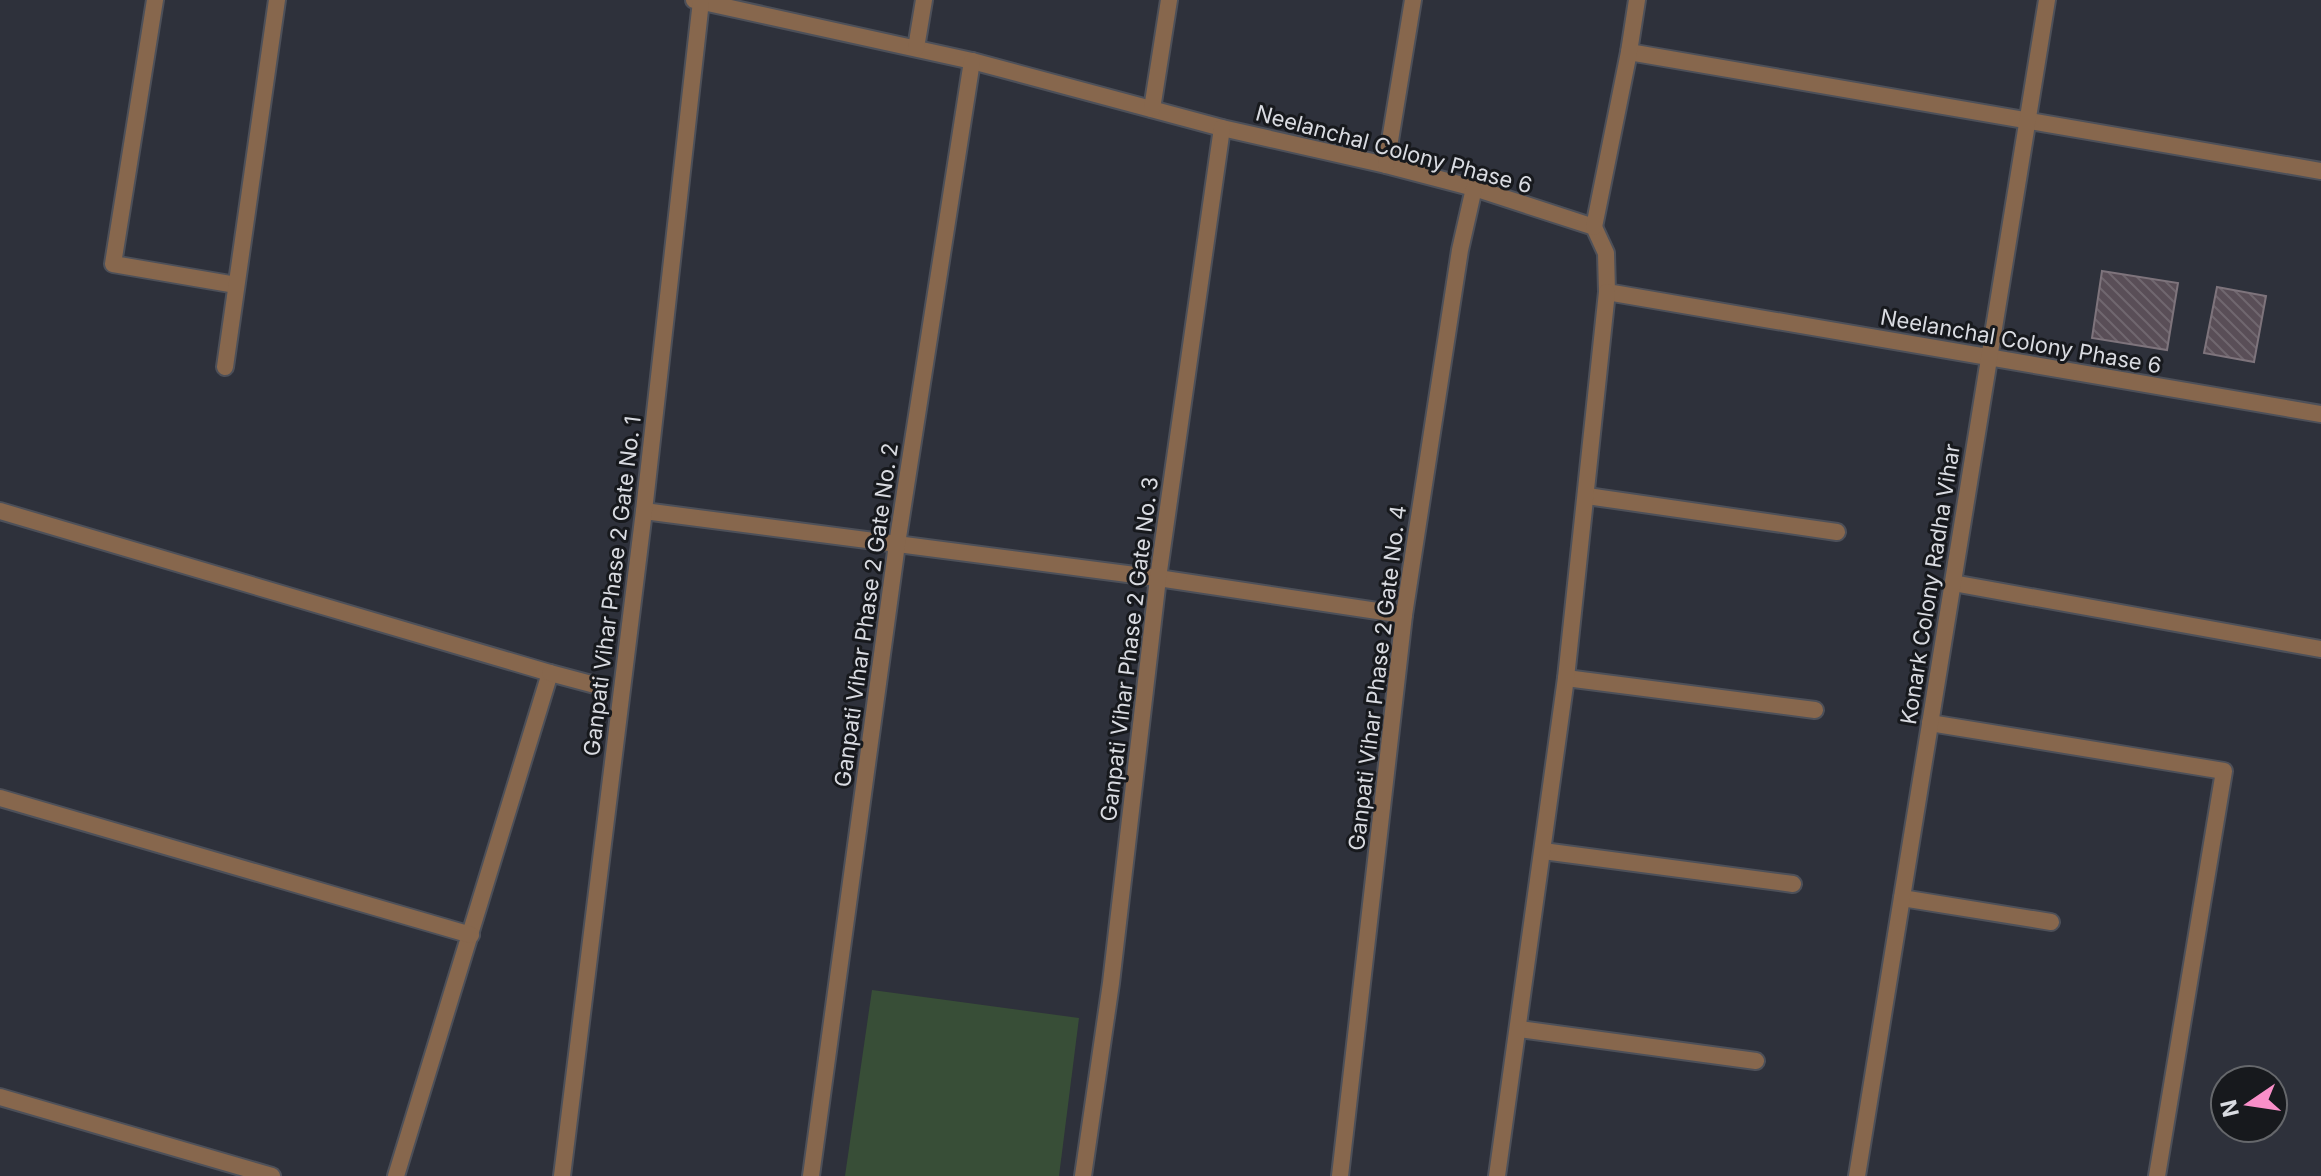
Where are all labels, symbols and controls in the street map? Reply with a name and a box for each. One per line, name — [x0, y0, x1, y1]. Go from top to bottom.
street label: Neelanchal Colony Phase 6 — [1253, 100, 1535, 198]
street label: Neelanchal Colony Phase 6 — [1878, 303, 2164, 379]
street label: Ganpati Vihar Phase 2 Gate No. 1 — [578, 414, 646, 758]
street label: Ganpati Vihar Phase 2 Gate No. 2 — [829, 441, 903, 789]
street label: Konark Colony Radha Vihar — [1895, 442, 1965, 726]
street label: Ganpati Vihar Phase 2 Gate No. 3 — [1095, 475, 1163, 823]
street label: Ganpati Vihar Phase 2 Gate No. 4 — [1343, 504, 1411, 852]
north arrow — [2209, 1064, 2289, 1144]
text: N — [2215, 1097, 2244, 1120]

